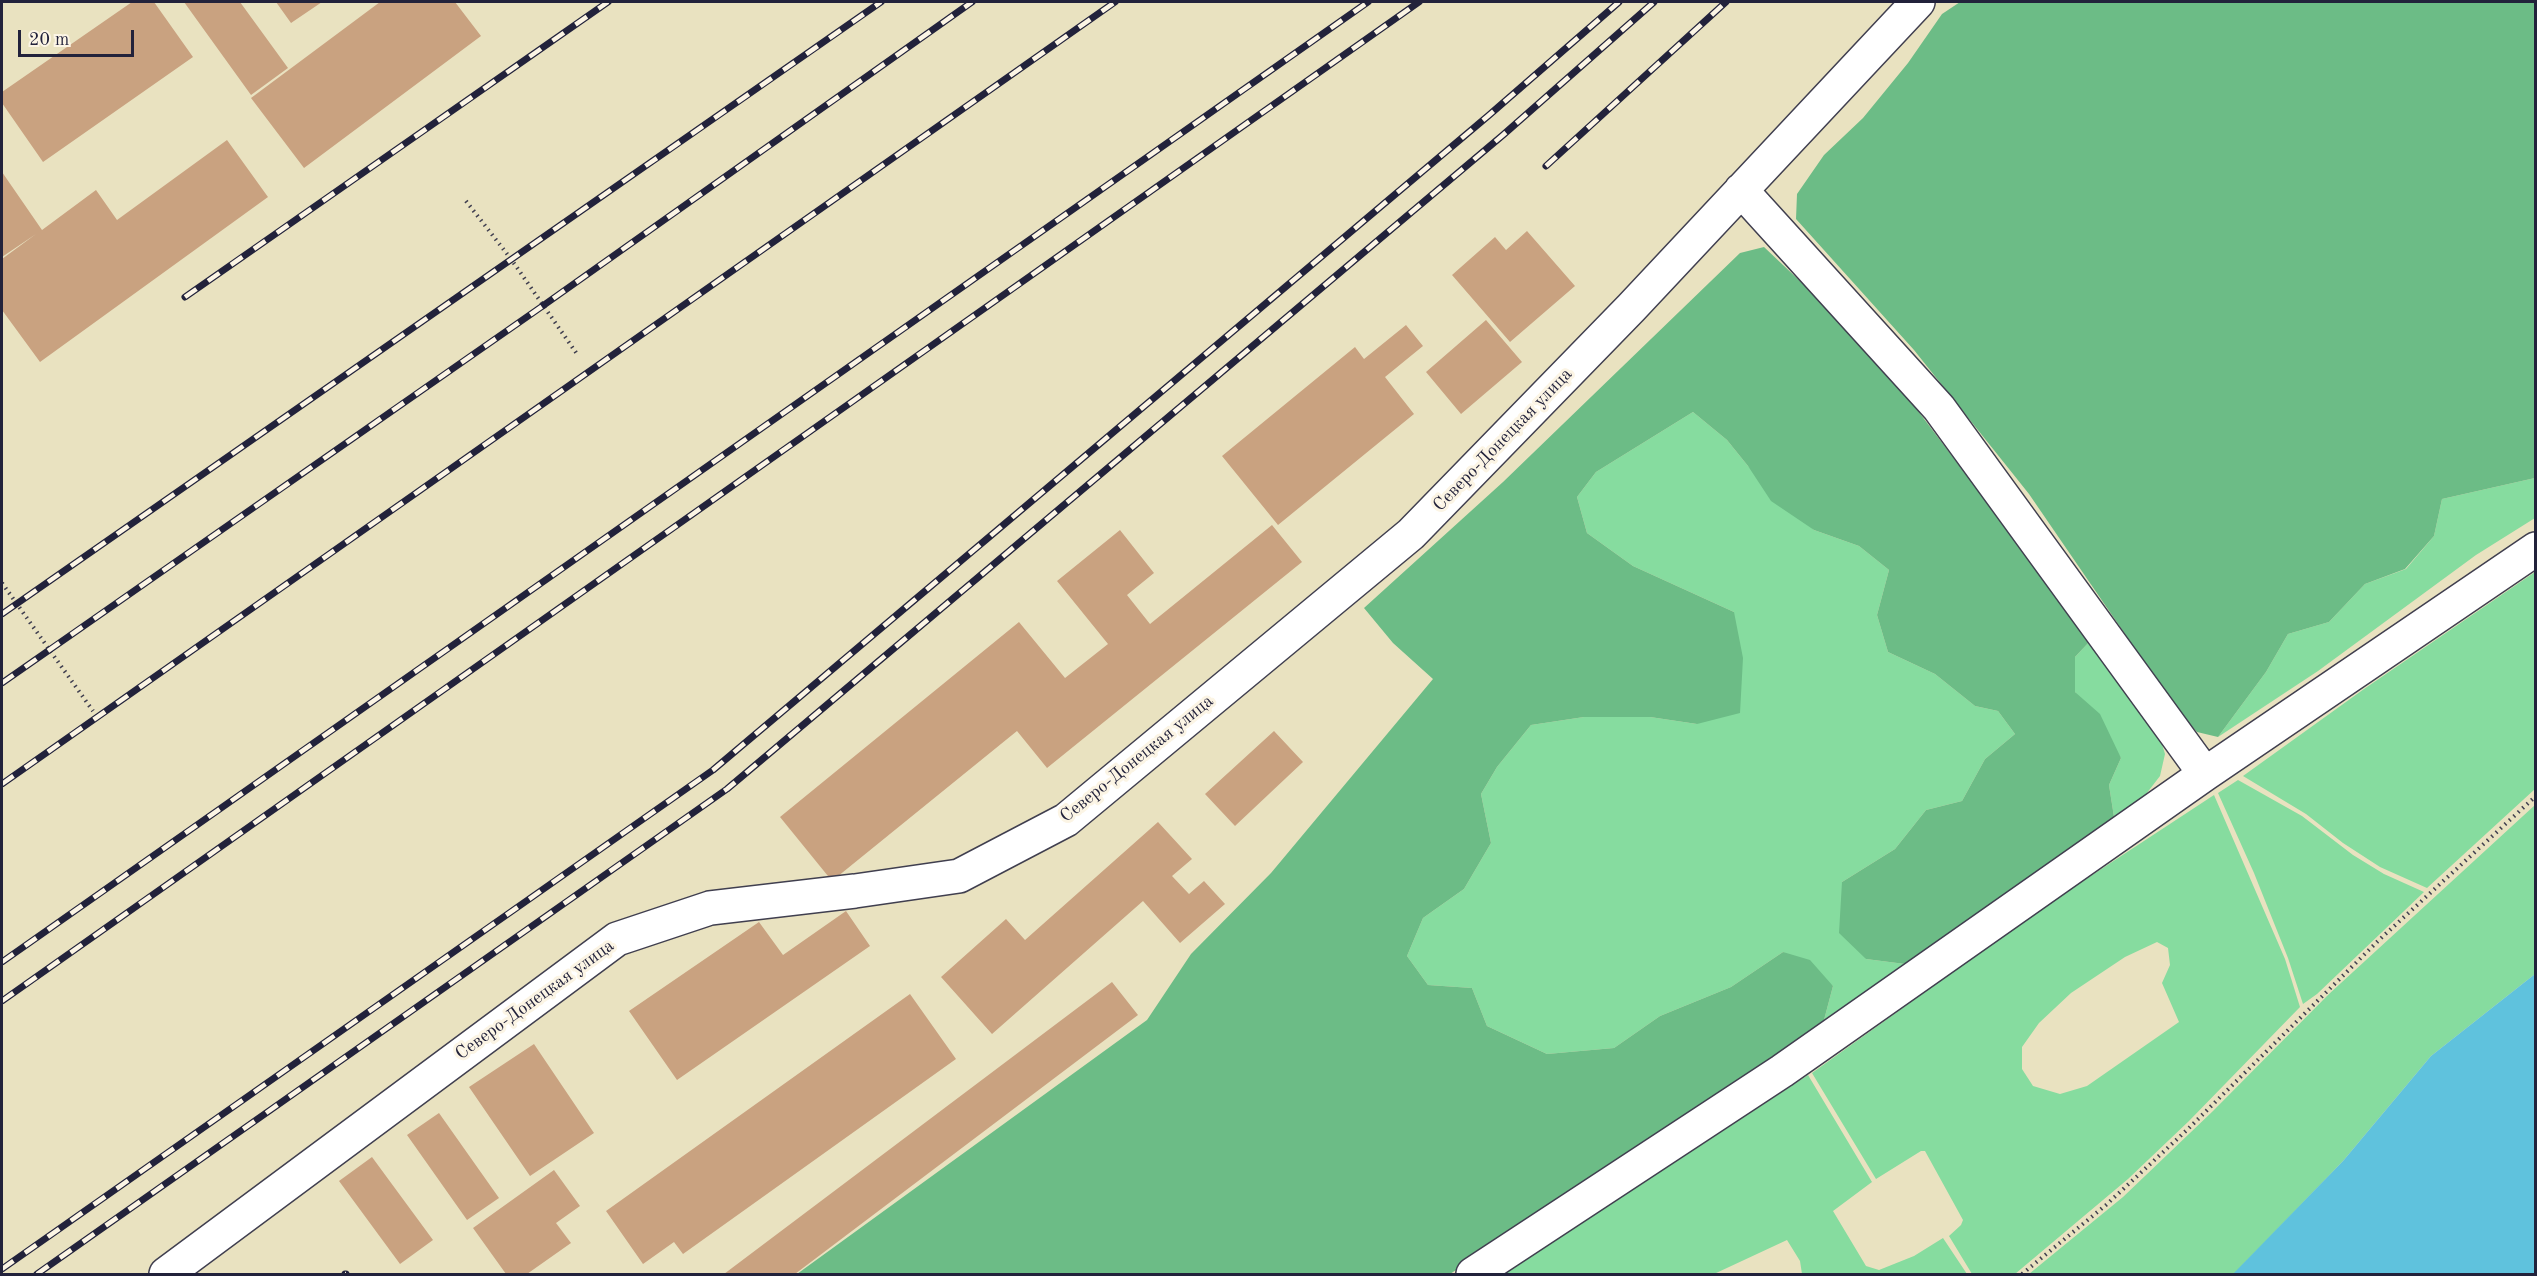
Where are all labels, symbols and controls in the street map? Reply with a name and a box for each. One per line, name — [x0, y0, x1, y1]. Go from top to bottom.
scale bar — [21, 18, 136, 56]
text: 20 m — [29, 31, 69, 49]
street label: Северо-Донецкая улица — [1429, 364, 1577, 516]
street label: Северо-Донецкая улица — [1056, 691, 1218, 827]
street label: Северо-Донецкая улица — [451, 935, 619, 1065]

